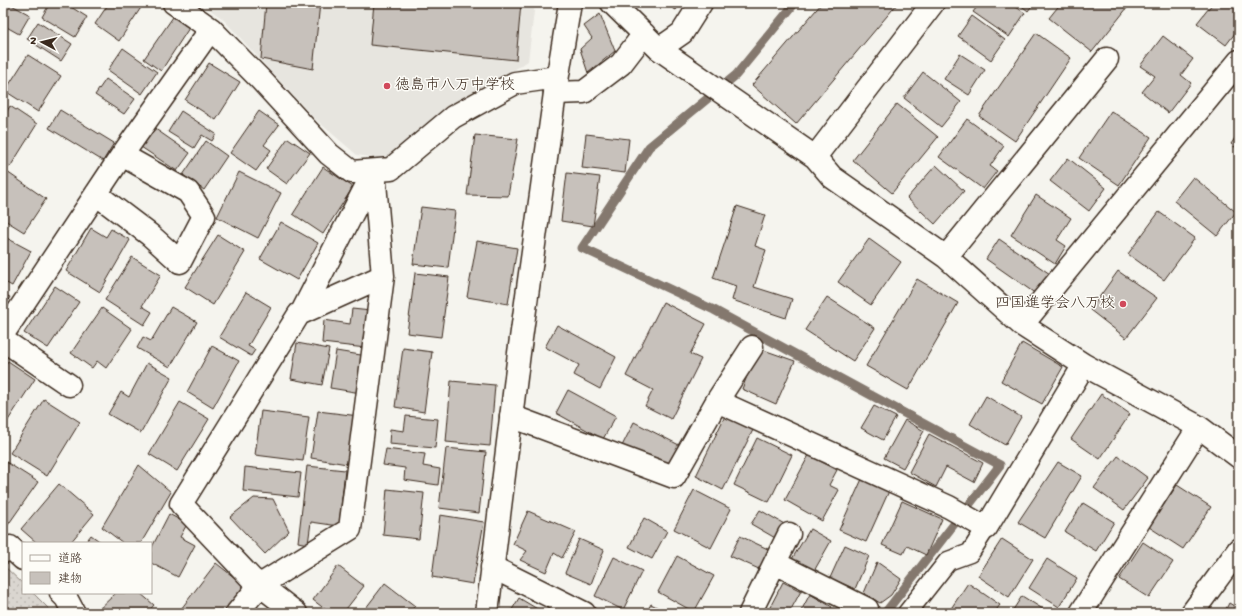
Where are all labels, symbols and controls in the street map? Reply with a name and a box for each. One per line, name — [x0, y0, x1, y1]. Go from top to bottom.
north arrow — [22, 22, 62, 62]
text: N — [28, 37, 40, 45]
place label: 徳島市八万中学校 — [395, 76, 515, 95]
marker: 徳島市八万中学校 — [382, 81, 392, 91]
place label: 四国進学会八万校 — [995, 294, 1115, 313]
marker: 四国進学会八万校 — [1118, 299, 1128, 309]
legend — [22, 542, 152, 594]
text: 道路 — [58, 552, 82, 567]
text: 建物 — [58, 572, 82, 587]

